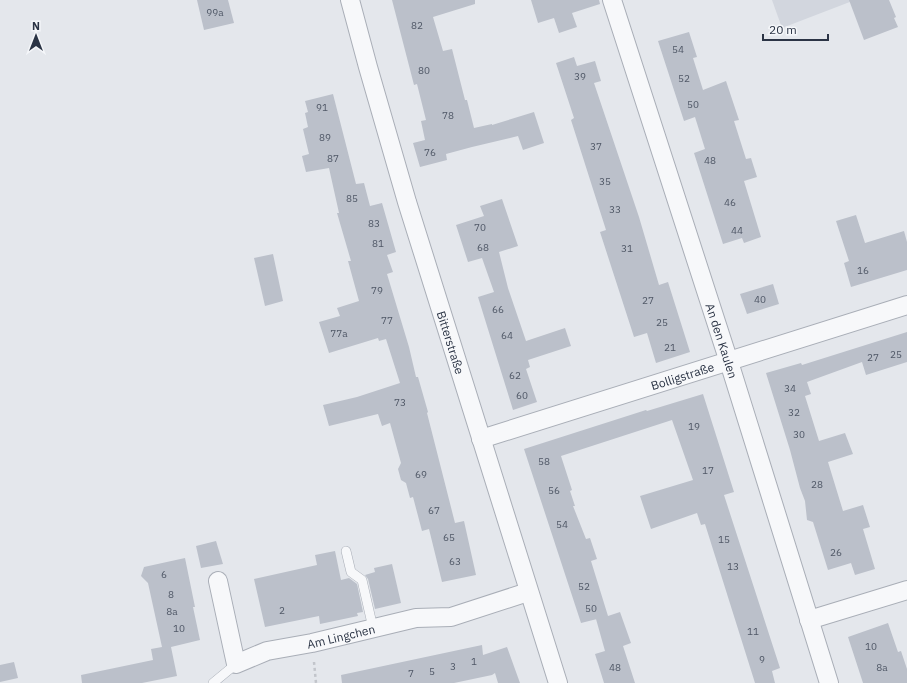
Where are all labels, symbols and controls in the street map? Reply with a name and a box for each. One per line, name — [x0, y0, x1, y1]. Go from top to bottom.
house number: 99a — [206, 6, 224, 19]
north arrow — [16, 16, 56, 56]
scale bar — [763, 16, 828, 42]
text: N — [32, 19, 40, 33]
house number: 82 — [411, 19, 423, 32]
text: 20 m — [769, 22, 797, 37]
house number: 54 — [672, 43, 684, 56]
house number: 80 — [418, 64, 430, 77]
house number: 39 — [574, 70, 586, 83]
house number: 52 — [678, 72, 690, 85]
house number: 50 — [687, 98, 699, 111]
house number: 91 — [316, 101, 328, 114]
house number: 78 — [442, 109, 454, 122]
house number: 89 — [319, 131, 331, 144]
house number: 37 — [590, 140, 602, 153]
house number: 76 — [424, 146, 436, 159]
house number: 87 — [327, 152, 339, 165]
house number: 48 — [704, 154, 716, 167]
house number: 35 — [599, 175, 611, 188]
house number: 85 — [346, 192, 358, 205]
house number: 46 — [724, 196, 736, 209]
house number: 33 — [609, 203, 621, 216]
house number: 83 — [368, 217, 380, 230]
house number: 70 — [474, 221, 486, 234]
house number: 44 — [731, 224, 743, 237]
house number: 81 — [372, 237, 384, 250]
house number: 68 — [477, 241, 489, 254]
house number: 31 — [621, 242, 633, 255]
house number: 16 — [857, 264, 869, 277]
house number: 79 — [371, 284, 383, 297]
house number: 40 — [754, 293, 766, 306]
house number: 27 — [642, 294, 654, 307]
street label: An den Kaulen — [703, 301, 741, 380]
house number: 66 — [492, 303, 504, 316]
street label: Bitterstraße — [434, 309, 468, 376]
house number: 77 — [381, 314, 393, 327]
house number: 25 — [656, 316, 668, 329]
house number: 77a — [330, 327, 348, 340]
house number: 64 — [501, 329, 513, 342]
house number: 21 — [664, 341, 676, 354]
house number: 25 — [890, 348, 902, 361]
house number: 27 — [867, 351, 879, 364]
street label: Bolligstraße — [649, 359, 716, 393]
house number: 62 — [509, 369, 521, 382]
house number: 34 — [784, 382, 796, 395]
house number: 60 — [516, 389, 528, 402]
house number: 73 — [394, 396, 406, 409]
house number: 32 — [788, 406, 800, 419]
house number: 19 — [688, 420, 700, 433]
house number: 30 — [793, 428, 805, 441]
house number: 58 — [538, 455, 550, 468]
house number: 17 — [702, 464, 714, 477]
house number: 69 — [415, 468, 427, 481]
house number: 28 — [811, 478, 823, 491]
house number: 56 — [548, 484, 560, 497]
house number: 67 — [428, 504, 440, 517]
house number: 54 — [556, 518, 568, 531]
house number: 65 — [443, 531, 455, 544]
house number: 15 — [718, 533, 730, 546]
house number: 26 — [830, 546, 842, 559]
house number: 63 — [449, 555, 461, 568]
house number: 13 — [727, 560, 739, 573]
house number: 6 — [161, 568, 167, 581]
house number: 52 — [578, 580, 590, 593]
house number: 8 — [168, 588, 174, 601]
house number: 50 — [585, 602, 597, 615]
house number: 2 — [279, 604, 285, 617]
house number: 8a — [166, 605, 178, 618]
street label: Am Lingchen — [306, 621, 376, 651]
house number: 10 — [173, 622, 185, 635]
house number: 11 — [747, 625, 759, 638]
house number: 10 — [865, 640, 877, 653]
house number: 9 — [759, 653, 765, 666]
house number: 1 — [471, 655, 477, 668]
house number: 3 — [450, 660, 456, 673]
house number: 48 — [609, 661, 621, 674]
house number: 8a — [876, 661, 888, 674]
house number: 5 — [429, 665, 435, 678]
house number: 7 — [408, 667, 414, 680]

